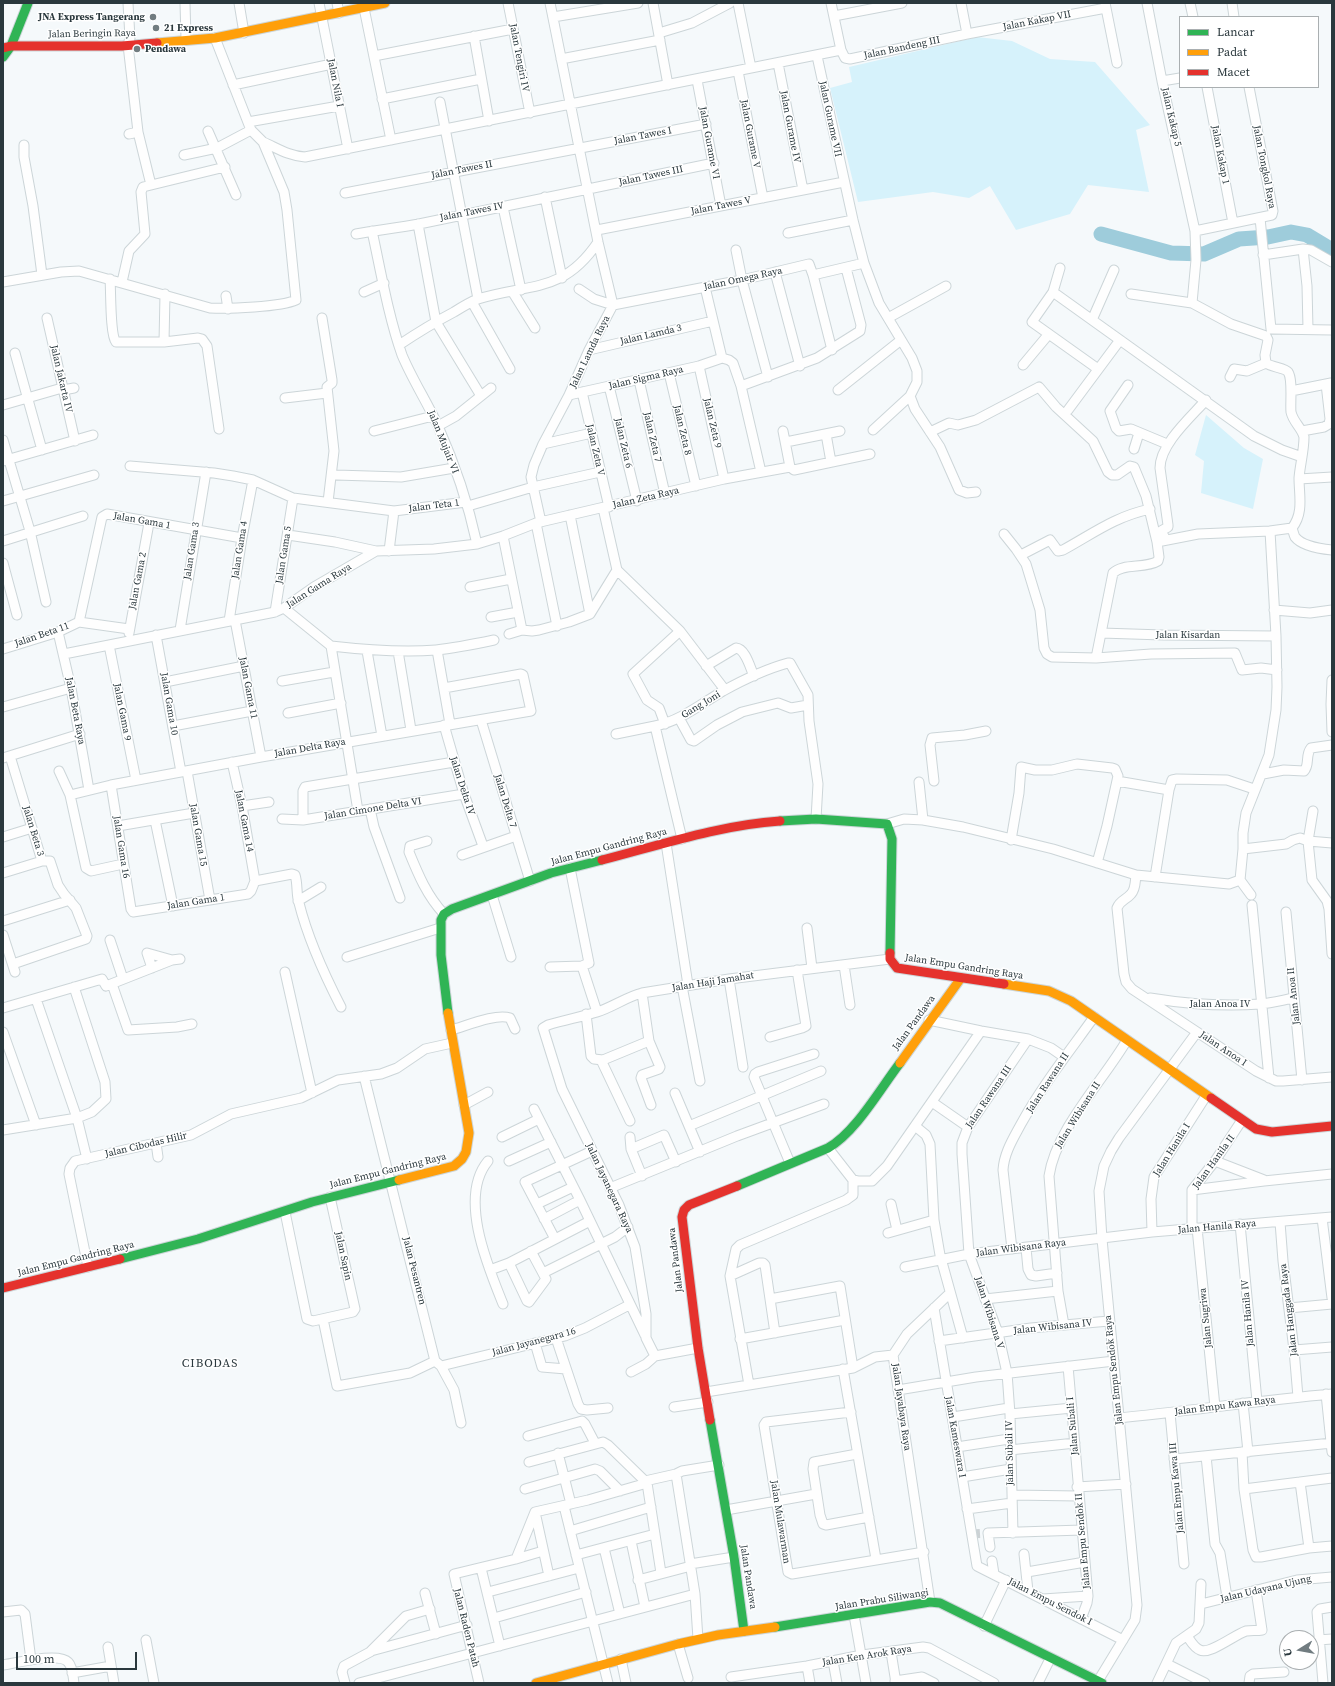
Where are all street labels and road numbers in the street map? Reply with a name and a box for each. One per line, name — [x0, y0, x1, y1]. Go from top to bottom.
street label: Jalan Kakap VII — [1002, 9, 1072, 33]
street label: Jalan Tengiri IV — [506, 23, 532, 93]
street label: Jalan Beringin Raya — [48, 27, 136, 41]
street label: Jalan Bandeng III — [863, 34, 941, 62]
street label: Jalan Nila I — [324, 58, 346, 108]
street label: Jalan Gurame VII — [816, 80, 844, 158]
street label: Jalan Kakap 5 — [1158, 86, 1184, 148]
street label: Jalan Gurame IV — [777, 90, 803, 164]
street label: Jalan Gurame V — [737, 99, 763, 169]
street label: Jalan Gurame VI — [696, 106, 722, 180]
street label: Jalan Kakap 1 — [1208, 124, 1232, 186]
street label: Jalan Tongkol Raya — [1250, 124, 1278, 210]
street label: Jalan Tawes I — [613, 125, 673, 147]
street label: Jalan Tawes II — [430, 158, 494, 182]
street label: Jalan Tawes III — [618, 163, 684, 189]
street label: Jalan Tawes V — [690, 194, 752, 218]
street label: Jalan Tawes IV — [439, 200, 505, 224]
street label: Jalan Omega Raya — [703, 265, 783, 293]
street label: Jalan Lamda Raya — [567, 314, 613, 390]
street label: Jalan Lamda 3 — [619, 322, 683, 348]
street label: Jalan Jakarta IV — [47, 344, 75, 414]
street label: Jalan Sigma Raya — [608, 364, 684, 392]
street label: Jalan Zeta 9 — [700, 397, 724, 449]
street label: Jalan Zeta 8 — [670, 404, 694, 456]
street label: Jalan Mujair VI — [425, 409, 461, 475]
street label: Jalan Zeta 7 — [640, 411, 664, 463]
street label: Jalan Zeta 6 — [611, 417, 635, 469]
street label: Jalan Zeta V — [583, 423, 607, 477]
street label: Jalan Zeta Raya — [612, 485, 680, 511]
street label: Jalan Teta 1 — [408, 497, 460, 515]
street label: Jalan Gama 1 — [112, 510, 172, 532]
street label: Jalan Gama 4 — [230, 520, 250, 580]
street label: Jalan Gama 3 — [182, 521, 202, 581]
street label: Jalan Gama 5 — [274, 525, 294, 585]
street label: Jalan Gama 2 — [127, 551, 149, 611]
street label: Jalan Gama Raya — [284, 561, 354, 611]
street label: Jalan Beta 11 — [13, 620, 71, 650]
street label: Jalan Kisardan — [1156, 629, 1220, 641]
street label: Jalan Gama 11 — [236, 656, 260, 720]
street label: Jalan Gama 10 — [158, 672, 180, 736]
street label: Jalan Beta Raya — [63, 676, 87, 746]
street label: Jalan Gama 9 — [111, 682, 133, 742]
street label: Gang Joni — [679, 689, 723, 721]
street label: Jalan Delta Raya — [273, 736, 347, 760]
street label: Jalan Delta IV — [447, 755, 477, 817]
street label: Jalan Delta 7 — [491, 773, 519, 829]
street label: Jalan Gama 14 — [232, 789, 256, 853]
street label: Jalan Cimone Delta VI — [323, 795, 423, 823]
street label: Jalan Gama 15 — [187, 803, 209, 867]
street label: Jalan Beta 3 — [20, 804, 46, 858]
street label: Jalan Gama 16 — [110, 815, 132, 879]
street label: Jalan Empu Gandring Raya — [550, 826, 668, 868]
street label: Jalan Gama 1 — [166, 892, 226, 912]
street label: Jalan Empu Gandring Raya — [904, 952, 1024, 982]
street label: Jalan Anoa II — [1285, 967, 1303, 1025]
street label: Jalan Haji Jamahat — [671, 970, 755, 994]
street label: Jalan Pandawa — [890, 993, 938, 1053]
street label: Jalan Anoa IV — [1190, 998, 1250, 1010]
street label: Jalan Anoa I — [1197, 1029, 1249, 1069]
street label: Jalan Rawana II — [1024, 1051, 1072, 1115]
street label: Jalan Rawana III — [964, 1063, 1014, 1131]
street label: Jalan Wibisana II — [1053, 1079, 1103, 1151]
street label: Jalan Hanila I — [1151, 1121, 1193, 1179]
street label: Jalan Cibodas Hilir — [104, 1130, 188, 1160]
street label: Jalan Hanila II — [1190, 1132, 1238, 1192]
street label: Jalan Jayanegara Raya — [583, 1141, 635, 1235]
street label: Jalan Empu Gandring Raya — [329, 1151, 447, 1191]
street label: Jalan Hanila Raya — [1177, 1218, 1257, 1236]
street label: Jalan Pandawa — [666, 1227, 686, 1293]
street label: Jalan Sapin — [332, 1230, 354, 1282]
street label: Jalan Pesantren — [400, 1236, 428, 1306]
street label: Jalan Wibisana Raya — [975, 1237, 1067, 1259]
street label: Jalan Empu Gandring Raya — [17, 1239, 135, 1279]
street label: Jalan Hanggada Raya — [1277, 1263, 1301, 1357]
street label: Jalan Wibisana V — [972, 1275, 1006, 1351]
street label: Jalan Hanila IV — [1239, 1279, 1257, 1347]
street label: Jalan Sugriwa — [1197, 1287, 1215, 1349]
street label: Jalan Empu Sendok Raya — [1102, 1315, 1126, 1425]
street label: Jalan Wibisana IV — [1013, 1317, 1093, 1337]
street label: Jalan Jayanegara 16 — [491, 1325, 577, 1359]
street label: Jalan Jayabaya Raya — [889, 1363, 913, 1451]
street label: Jalan Empu Kawa Raya — [1174, 1394, 1276, 1418]
street label: Jalan Kameswara I — [942, 1395, 968, 1479]
street label: Jalan Subali I — [1064, 1396, 1082, 1456]
street label: Jalan Subali IV — [1003, 1420, 1017, 1486]
street label: Jalan Empu Kawa III — [1167, 1442, 1187, 1534]
street label: Jalan Mulawarman — [767, 1480, 793, 1564]
street label: Jalan Empu Sendok II — [1073, 1493, 1093, 1589]
street label: Jalan Pandawa — [737, 1544, 759, 1610]
street label: Jalan Udayana Ujung — [1219, 1573, 1313, 1605]
street label: Jalan Empu Sendok I — [1006, 1576, 1094, 1628]
street label: Jalan Raden Patah — [450, 1587, 482, 1669]
street label: Jalan Prabu Siliwangi — [834, 1587, 930, 1613]
street label: Jalan Ken Arok Raya — [821, 1643, 913, 1669]

